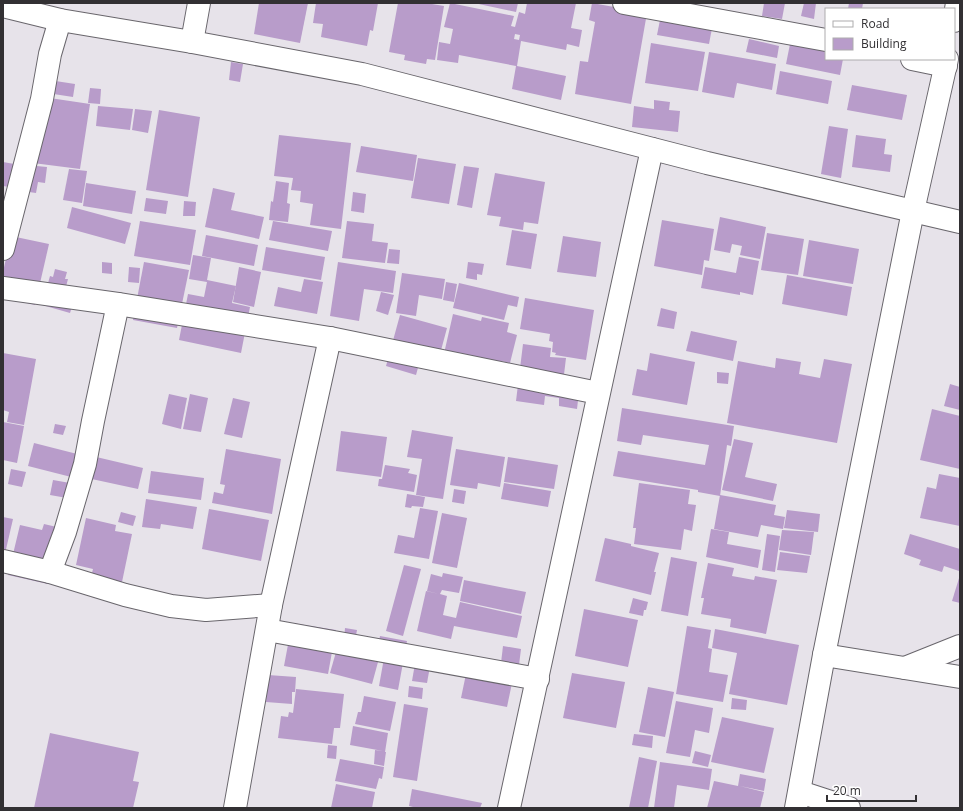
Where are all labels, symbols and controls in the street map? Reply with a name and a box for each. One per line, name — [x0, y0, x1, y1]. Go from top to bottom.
legend — [825, 8, 955, 60]
text: Road — [861, 15, 890, 32]
text: Building — [861, 35, 907, 52]
scale bar — [827, 777, 916, 803]
text: 20 m — [833, 782, 861, 799]

